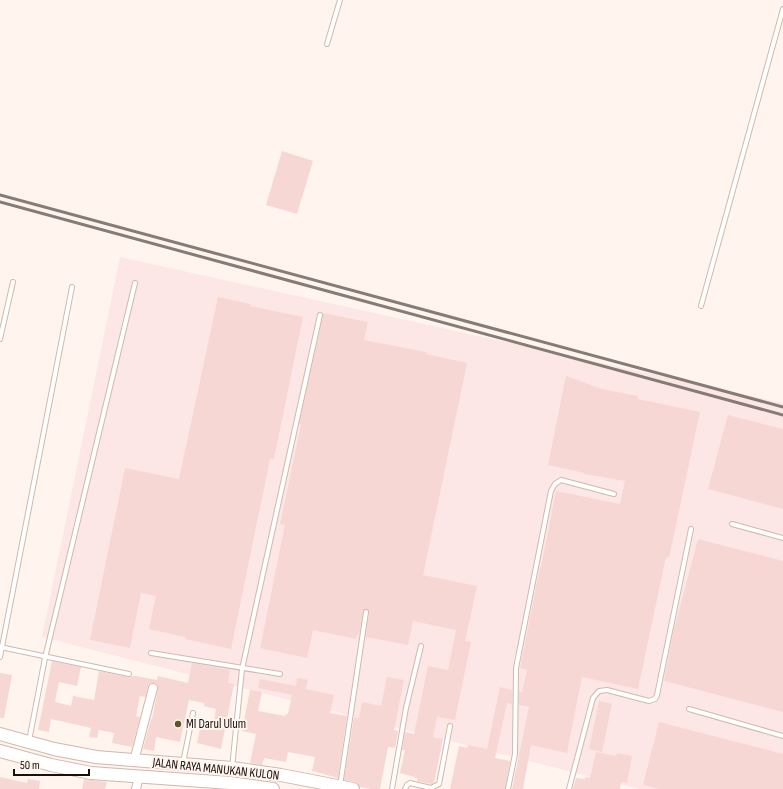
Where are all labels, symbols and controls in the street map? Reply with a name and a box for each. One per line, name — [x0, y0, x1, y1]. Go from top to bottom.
place label: MI Darul Ulum — [186, 716, 246, 732]
marker: MI Darul Ulum — [173, 719, 183, 729]
scale bar — [14, 751, 89, 777]
street label: JALAN RAYA MANUKAN KULON — [151, 754, 280, 784]
text: 50 m — [20, 758, 40, 773]

